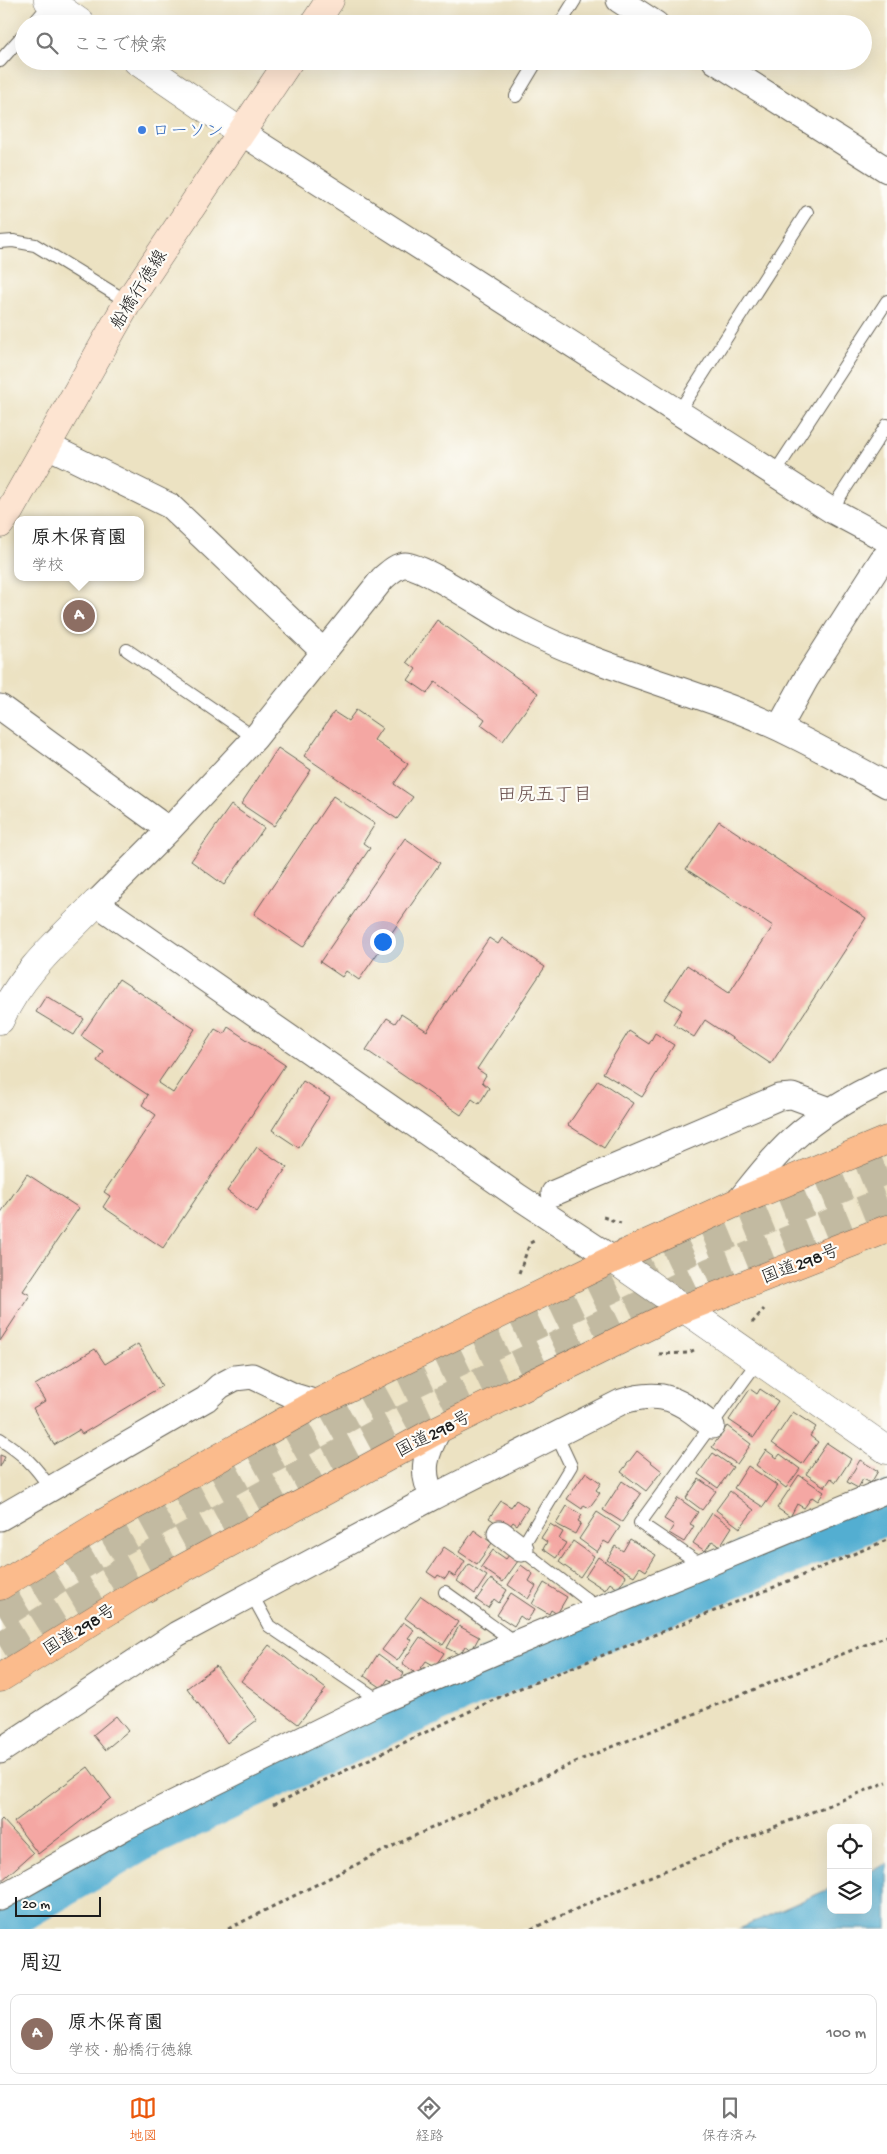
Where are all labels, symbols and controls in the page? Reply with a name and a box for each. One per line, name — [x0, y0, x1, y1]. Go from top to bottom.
search box — [15, 15, 872, 70]
icon: search — [33, 29, 61, 57]
text: ここで検索 — [73, 35, 168, 58]
place label: ローソン — [152, 122, 224, 143]
marker: ローソン — [136, 124, 148, 136]
street label: 船橋行徳線 — [107, 246, 173, 334]
popup — [14, 516, 144, 581]
text: 原木保育園 — [31, 528, 127, 551]
text: 学校 — [31, 558, 64, 577]
pin: A — [63, 597, 95, 635]
district label: 田尻五丁目 — [497, 785, 593, 808]
your location — [370, 929, 396, 955]
street label: 国道298号 — [759, 1240, 843, 1290]
street label: 国道298号 — [393, 1406, 475, 1463]
street label: 国道298号 — [40, 1600, 121, 1662]
map controls — [827, 1824, 872, 1914]
button: locate — [827, 1824, 872, 1869]
button: layers — [827, 1869, 872, 1914]
scale bar — [15, 1894, 101, 1917]
text: 20 m — [22, 1897, 50, 1914]
text: 周辺 — [20, 1953, 62, 1978]
text: 原木保育園 — [68, 2013, 163, 2036]
text: A — [32, 2025, 42, 2044]
text: 100 m — [826, 2025, 866, 2044]
text: 学校 · 船橋行徳線 — [68, 2043, 193, 2062]
tab: 地図 — [129, 2094, 157, 2146]
tab: 経路 — [415, 2094, 443, 2146]
tab: 保存済み — [702, 2094, 758, 2146]

